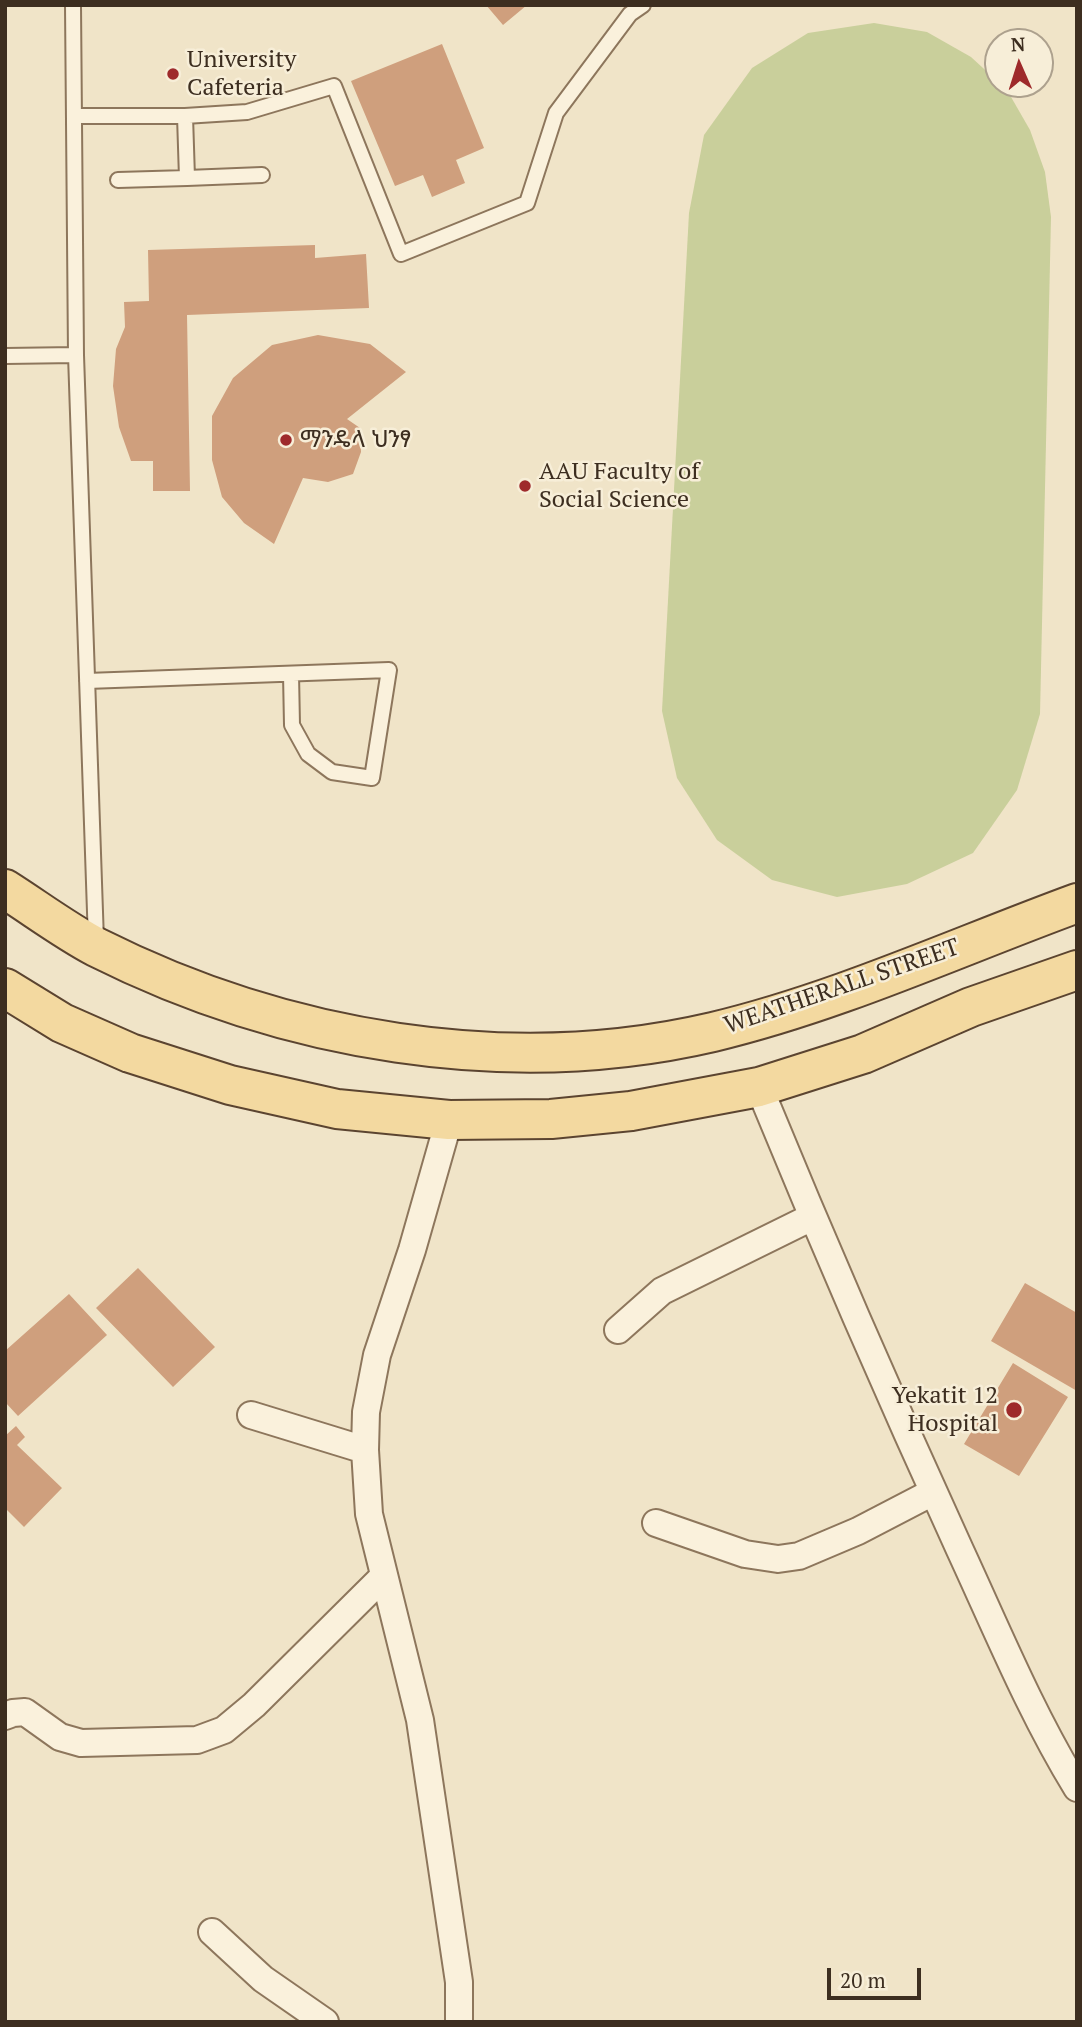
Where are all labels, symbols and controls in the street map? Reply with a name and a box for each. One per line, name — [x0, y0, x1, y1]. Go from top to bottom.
north arrow — [984, 28, 1054, 98]
text: N — [1010, 31, 1026, 56]
place label: University Cafeteria — [187, 46, 296, 102]
marker: University Cafeteria — [165, 66, 181, 82]
place label: ማንዴላ ህንፃ — [300, 426, 411, 454]
marker: ማንዴላ ህንፃ — [278, 432, 294, 448]
place label: AAU Faculty of Social Science — [539, 458, 699, 514]
marker: AAU Faculty of Social Science — [517, 478, 533, 494]
street label: WEATHERALL STREET — [721, 933, 963, 1041]
place label: Yekatit 12 Hospital — [892, 1382, 998, 1438]
marker: Yekatit 12 Hospital — [1004, 1400, 1024, 1420]
scale bar — [830, 1954, 925, 1998]
text: 20 m — [840, 1966, 886, 1994]

